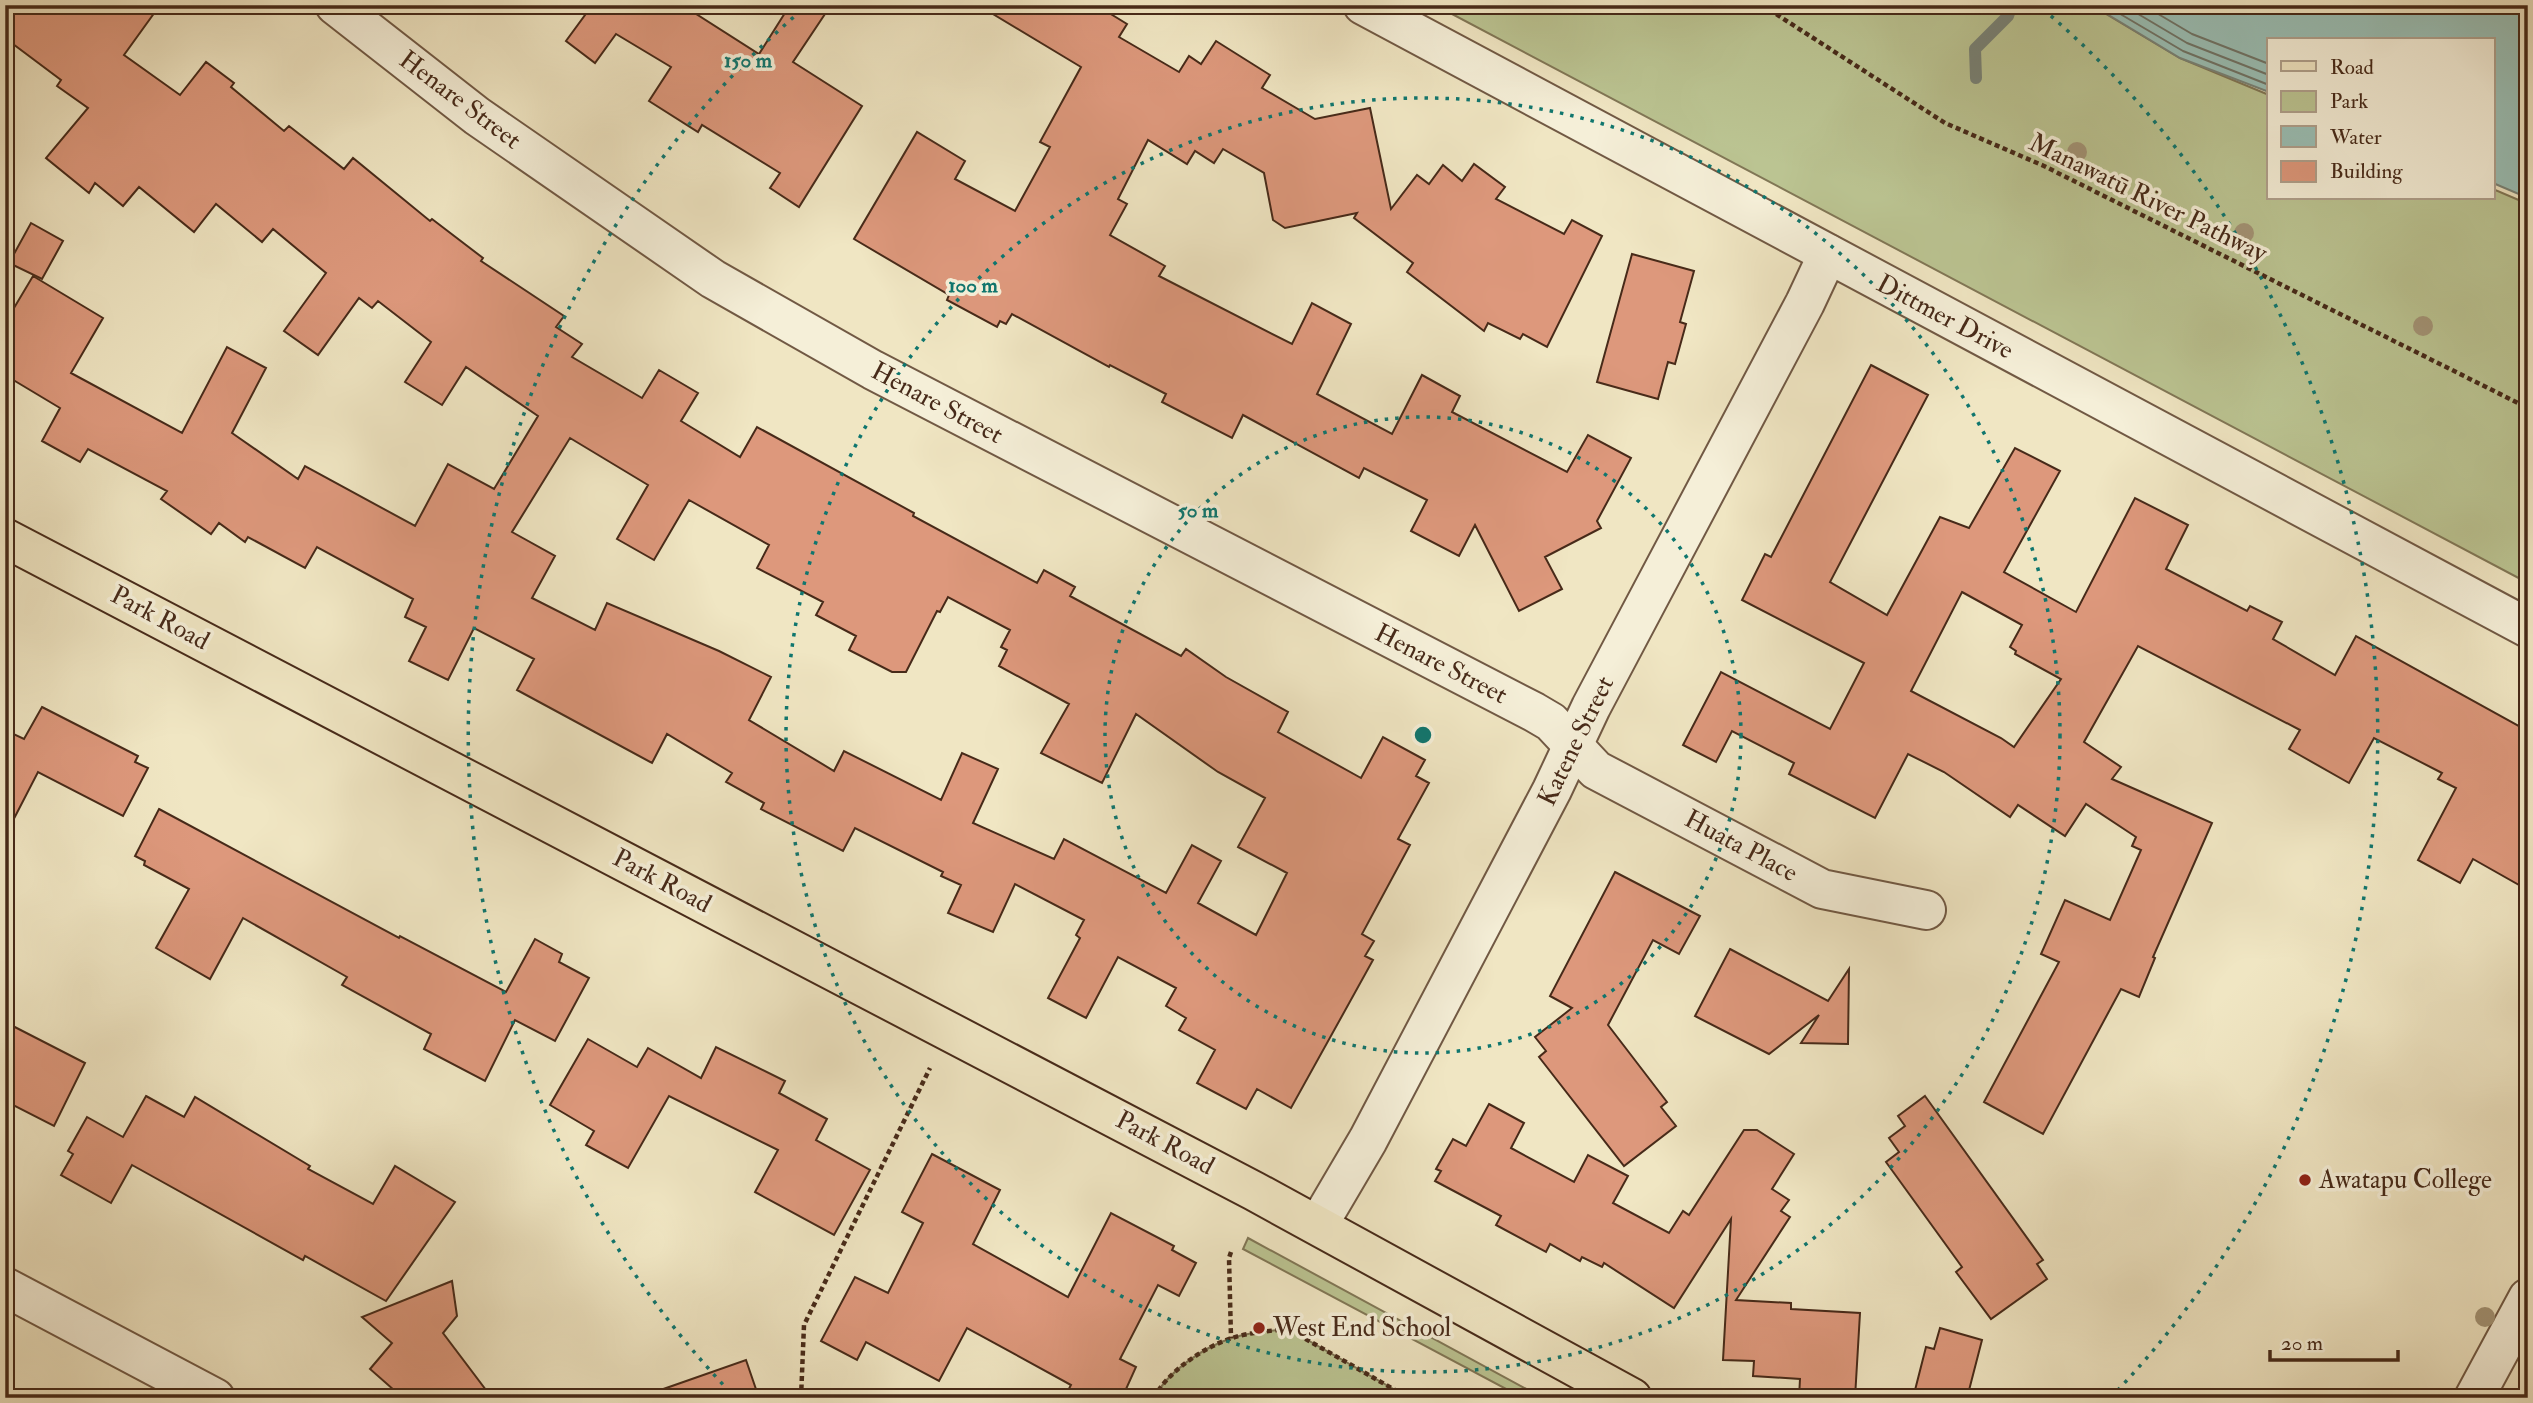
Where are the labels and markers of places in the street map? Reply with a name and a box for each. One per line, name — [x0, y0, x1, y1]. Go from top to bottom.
centre of rings — [1411, 723, 1435, 747]
place label: Awatapu College — [2318, 1164, 2492, 1197]
marker: Awatapu College — [2297, 1172, 2313, 1188]
place label: West End School — [1272, 1312, 1452, 1344]
marker: West End School — [1251, 1320, 1267, 1336]

